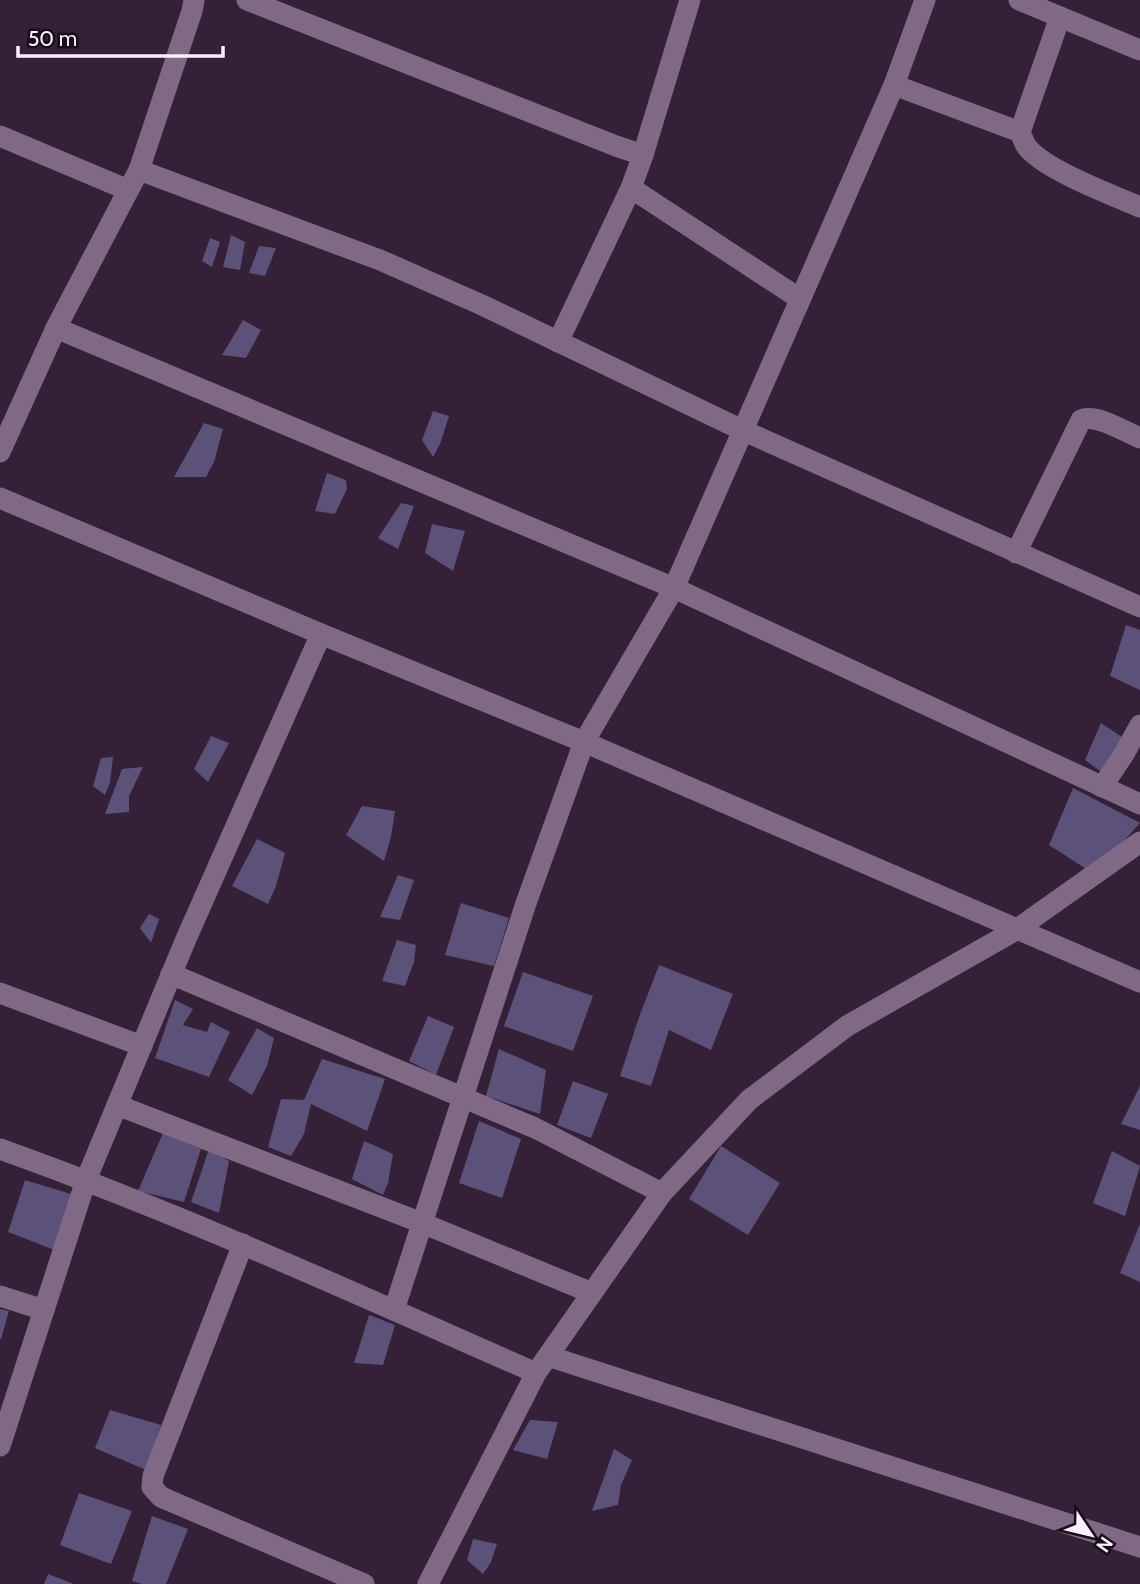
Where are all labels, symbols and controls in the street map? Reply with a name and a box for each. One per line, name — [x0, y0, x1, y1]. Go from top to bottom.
scale bar — [18, 14, 222, 58]
text: 50 m — [28, 26, 77, 51]
north arrow — [1056, 1500, 1126, 1570]
text: N — [1091, 1532, 1118, 1557]

